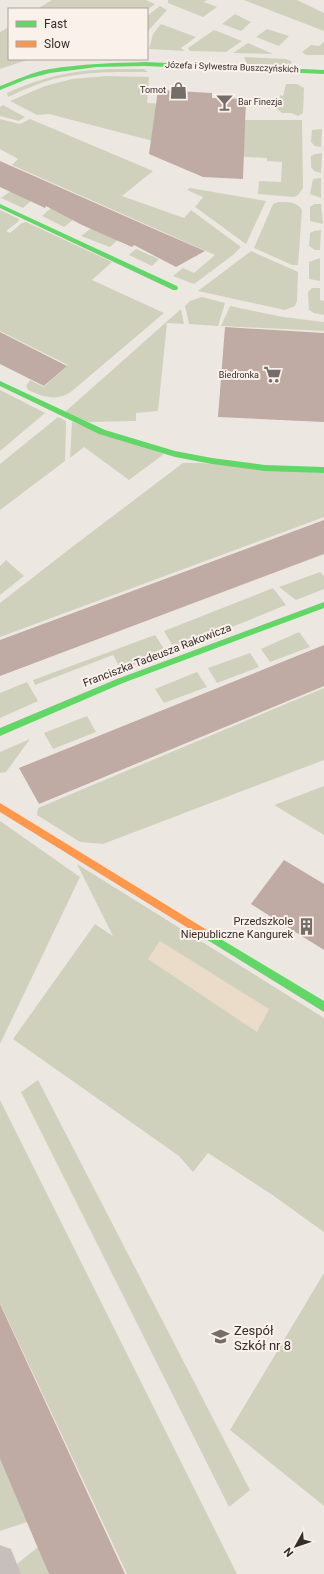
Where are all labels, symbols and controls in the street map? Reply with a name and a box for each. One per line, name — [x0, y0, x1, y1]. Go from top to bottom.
legend — [8, 8, 148, 60]
text: Fast — [44, 17, 67, 31]
text: Slow — [44, 37, 70, 51]
street label: Józefa i Sylwestra Buszczyńskich — [165, 60, 299, 74]
shop icon: Tomot — [169, 80, 189, 100]
place label: Tomot — [140, 85, 166, 95]
bar icon: Bar Finezja — [215, 92, 235, 112]
place label: Bar Finezja — [238, 97, 282, 107]
supermarket icon: Biedronka — [262, 365, 282, 385]
place label: Biedronka — [219, 370, 259, 380]
street label: Franciszka Tadeusza Rakowicza — [81, 621, 233, 690]
place label: Przedszkole Niepubliczne Kangurek — [181, 915, 293, 941]
building icon: Przedszkole Niepubliczne Kangurek — [296, 917, 316, 937]
place label: Zespół Szkół nr 8 — [234, 1323, 291, 1353]
school or university icon: Zespół Szkół nr 8 — [211, 1327, 231, 1347]
north arrow — [276, 1526, 316, 1566]
text: N — [281, 1545, 296, 1559]

